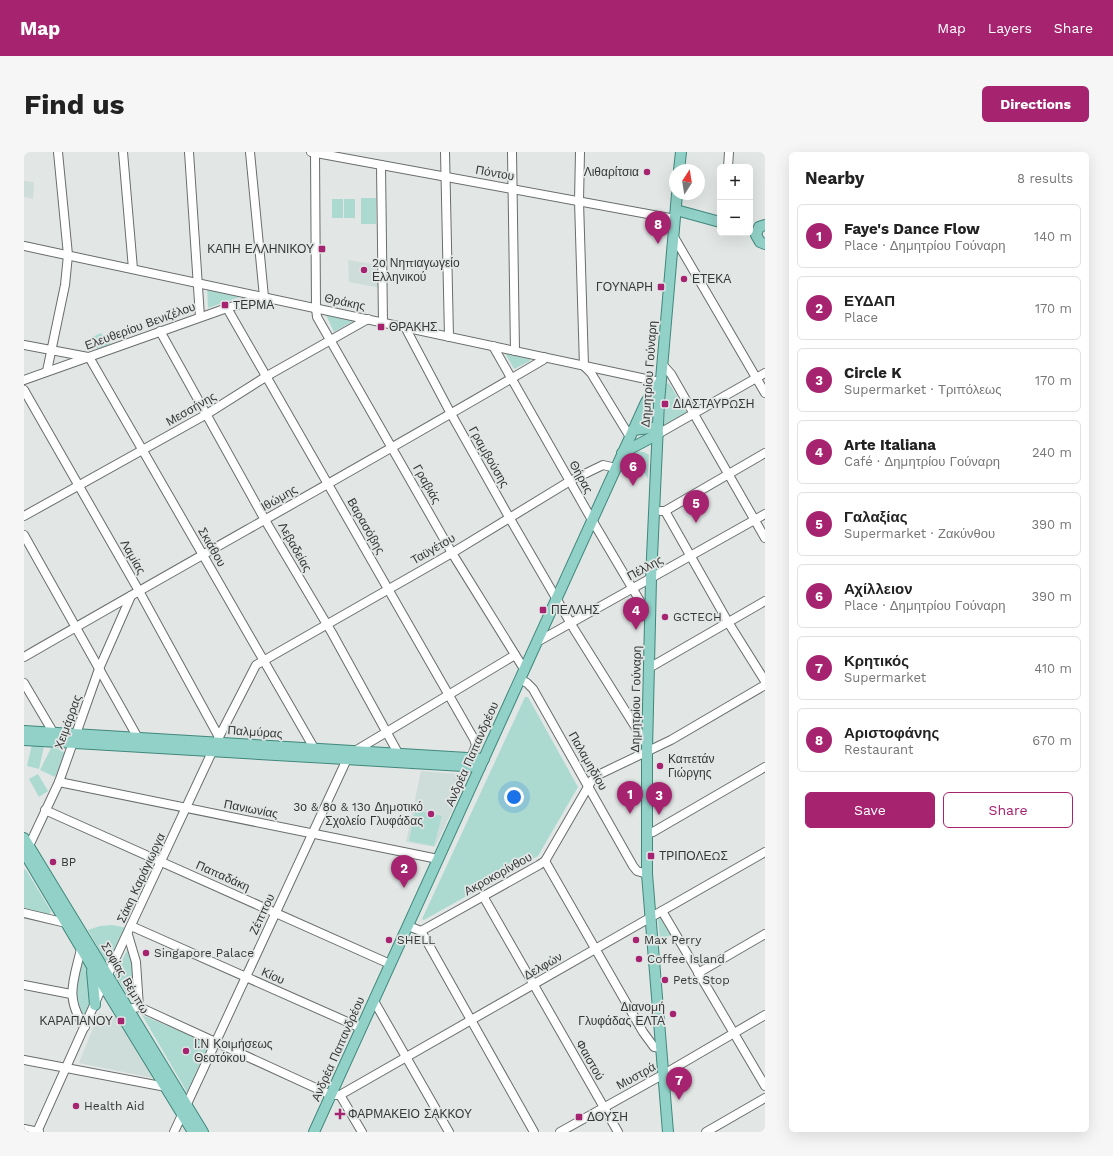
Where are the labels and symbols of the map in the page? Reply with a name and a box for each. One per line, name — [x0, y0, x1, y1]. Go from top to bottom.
street label: Πόντου — [475, 163, 515, 183]
north arrow — [669, 164, 705, 200]
place label: Λιθαρίτσια — [584, 165, 639, 179]
marker: Λιθαρίτσια — [642, 167, 652, 177]
pin: 8 — [645, 211, 671, 244]
place label: ΚΑΠΗ ΕΛΛΗΝΙΚΟΥ — [207, 242, 314, 256]
marker: ΚΑΠΗ ΕΛΛΗΝΙΚΟΥ — [317, 244, 327, 254]
place label: 2ο Νηπιαγωγείο Ελληνικού — [372, 256, 460, 284]
marker: 2ο Νηπιαγωγείο Ελληνικού — [359, 265, 369, 275]
place label: ΕΤΕΚΑ — [692, 272, 731, 286]
marker: ΕΤΕΚΑ — [679, 274, 689, 284]
place label: ΓΟΥΝΑΡΗ — [596, 280, 653, 294]
marker: ΓΟΥΝΑΡΗ — [656, 282, 666, 292]
street label: Θράκης — [323, 291, 367, 313]
place label: TΕΡΜΑ — [233, 298, 274, 312]
street label: Ελευθερίου Βενιζέλου — [83, 300, 197, 352]
marker: TΕΡΜΑ — [220, 300, 230, 310]
place label: ΘΡΑΚΗΣ — [389, 320, 438, 334]
street label: Δημητρίου Γούναρη — [638, 320, 660, 428]
marker: ΘΡΑΚΗΣ — [376, 322, 386, 332]
street label: Μεσσήνης — [164, 389, 219, 429]
place label: ΔΙΑΣΤΑΥΡΩΣΗ — [673, 397, 754, 411]
marker: ΔΙΑΣΤΑΥΡΩΣΗ — [660, 399, 670, 409]
street label: Γραμβούσης — [466, 424, 512, 490]
pin: 6 — [620, 453, 646, 486]
street label: Θήρας — [566, 458, 596, 496]
street label: Γραβιάς — [410, 462, 444, 506]
street label: Ιθώμης — [258, 482, 300, 514]
pin: 5 — [683, 490, 709, 523]
street label: Βαρασόβης — [344, 496, 388, 557]
street label: Λεβαδείας — [275, 520, 315, 574]
street label: Σκιάθου — [195, 525, 229, 569]
street label: Ταϋγέτου — [408, 531, 458, 567]
street label: Λαμίας — [117, 537, 149, 577]
street label: Πέλλης — [625, 552, 665, 583]
pin: 4 — [623, 597, 649, 630]
place label: ΠΕΛΛΗΣ — [551, 603, 600, 617]
marker: ΠΕΛΛΗΣ — [538, 605, 548, 615]
place label: GCTECH — [673, 610, 722, 624]
marker: GCTECH — [660, 612, 670, 622]
street label: Δημητρίου Γούναρη — [628, 646, 644, 752]
street label: Χειμάρρας — [52, 693, 84, 751]
street label: Ανδρέα Παπανδρέου — [443, 699, 501, 809]
street label: Παλμύρας — [227, 723, 283, 741]
street label: Παλαμηδίου — [566, 729, 610, 793]
place label: Καπετάν Γιώργης — [668, 752, 715, 780]
marker: Καπετάν Γιώργης — [655, 761, 665, 771]
pin: 1 — [617, 781, 643, 814]
pin: 3 — [646, 782, 672, 815]
your location — [504, 787, 524, 807]
street label: Πανιωνίας — [223, 797, 280, 821]
place label: 3ο & 8ο & 13ο Δημοτικό Σχολείο Γλυφάδας — [293, 800, 423, 828]
marker: 3ο & 8ο & 13ο Δημοτικό Σχολείο Γλυφάδας — [426, 809, 436, 819]
street label: Σάκη Καράγιωργα — [114, 831, 168, 925]
place label: ΤΡΙΠΟΛΕΩΣ — [659, 849, 728, 863]
street label: Ακροκορίνθου — [462, 850, 534, 898]
marker: ΤΡΙΠΟΛΕΩΣ — [646, 851, 656, 861]
place label: BP — [61, 855, 76, 869]
pin: 2 — [391, 855, 417, 888]
marker: BP — [48, 857, 58, 867]
street label: Παπαδάκη — [194, 858, 252, 894]
street label: Ζέππου — [246, 891, 278, 937]
place label: SHELL — [397, 933, 436, 947]
place label: Max Perry — [644, 933, 702, 947]
marker: SHELL — [384, 935, 394, 945]
marker: Max Perry — [631, 935, 641, 945]
street label: Σοφίας Βέμπω — [98, 940, 152, 1016]
place label: Singapore Palace — [154, 946, 254, 960]
marker: Singapore Palace — [141, 948, 151, 958]
street label: Δελφών — [521, 949, 565, 983]
place label: Coffee Island — [647, 952, 725, 966]
marker: Coffee Island — [634, 954, 644, 964]
street label: Κίου — [259, 965, 287, 987]
place label: Pets Stop — [673, 973, 730, 987]
marker: Pets Stop — [660, 975, 670, 985]
street label: Ανδρέα Παπανδρέου — [309, 994, 367, 1104]
place label: Διανομή Γλυφάδας ΕΛΤΑ — [578, 1000, 665, 1028]
marker: Διανομή Γλυφάδας ΕΛΤΑ — [668, 1009, 678, 1019]
place label: ΚΑΡΑΠΑΝΟΥ — [40, 1014, 113, 1028]
marker: ΚΑΡΑΠΑΝΟΥ — [116, 1016, 126, 1026]
place label: Ι.Ν Κοιμήσεως Θεοτόκου — [194, 1037, 273, 1065]
street label: Φαιστού — [573, 1037, 607, 1083]
marker: Ι.Ν Κοιμήσεως Θεοτόκου — [181, 1046, 191, 1056]
street label: Μυστρά — [614, 1060, 658, 1092]
pin: 7 — [666, 1067, 692, 1100]
place label: Health Aid — [84, 1099, 145, 1113]
marker: Health Aid — [71, 1101, 81, 1111]
place label: ΦΑΡΜΑΚΕΙΟ ΣΑΚΚΟΥ — [348, 1107, 472, 1121]
marker: ΦΑΡΜΑΚΕΙΟ ΣΑΚΚΟΥ — [335, 1109, 345, 1119]
place label: ΔΟΥΣΗ — [587, 1110, 628, 1124]
marker: ΔΟΥΣΗ — [574, 1112, 584, 1122]

